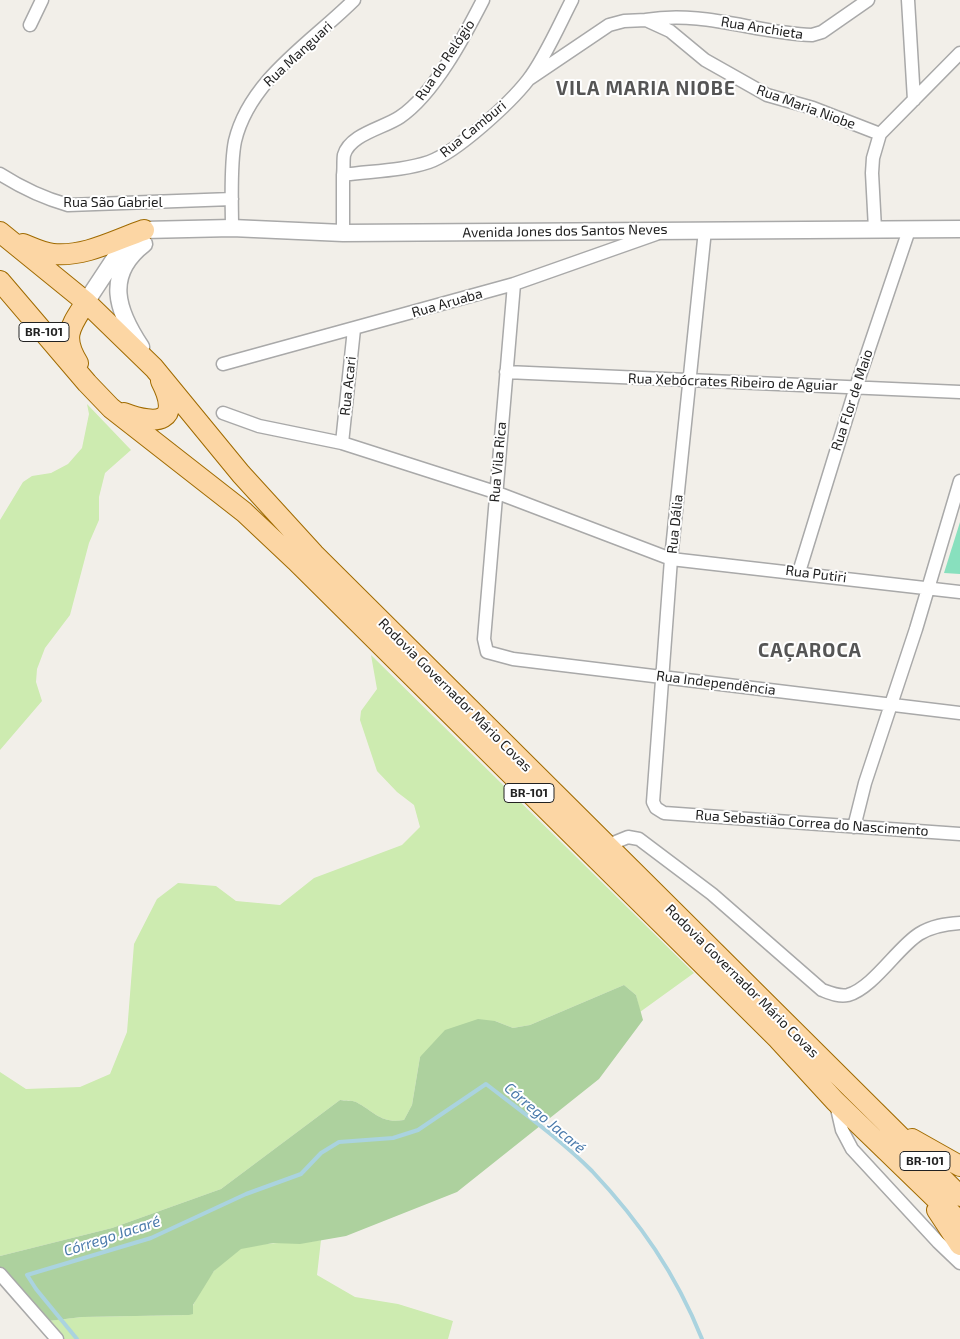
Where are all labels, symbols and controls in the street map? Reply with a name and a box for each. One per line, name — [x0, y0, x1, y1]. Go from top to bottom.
street label: Rua Anchieta — [720, 13, 804, 43]
street label: Rua do Relógio — [412, 16, 478, 104]
street label: Rua Manguari — [260, 18, 336, 90]
district label: VILA MARIA NIOBE — [554, 78, 738, 100]
street label: Rua Maria Niobe — [754, 81, 858, 133]
street label: Rua Camburi — [436, 97, 510, 161]
street label: Rua São Gabriel — [63, 194, 163, 210]
street label: Avenida Jones dos Santos Neves — [462, 221, 668, 241]
street label: Rua Aruaba — [410, 285, 484, 321]
road number: BR-101 — [19, 322, 69, 342]
street label: Rua Flor de Maio — [828, 347, 876, 453]
street label: Rua Acari — [337, 355, 359, 417]
street label: Rua Xebócrates Ribeiro de Aguiar — [628, 370, 838, 394]
street label: Rua Vila Rica — [486, 421, 510, 503]
street label: Rua Dália — [664, 493, 686, 555]
street label: Rua Putiri — [784, 562, 848, 586]
street label: Rodovia Governador Mário Covas — [375, 615, 535, 775]
district label: CAÇAROCA — [757, 640, 863, 662]
street label: Rua Independência — [655, 667, 777, 699]
road number: BR-101 — [504, 784, 554, 802]
street label: Rua Sebastião Correa do Nascimento — [695, 806, 929, 840]
street label: Rodovia Governador Mário Covas — [662, 901, 822, 1061]
water label: Córrego Jacaré — [501, 1079, 589, 1157]
road number: BR-101 — [900, 1152, 950, 1170]
water label: Córrego Jacaré — [61, 1212, 163, 1260]

